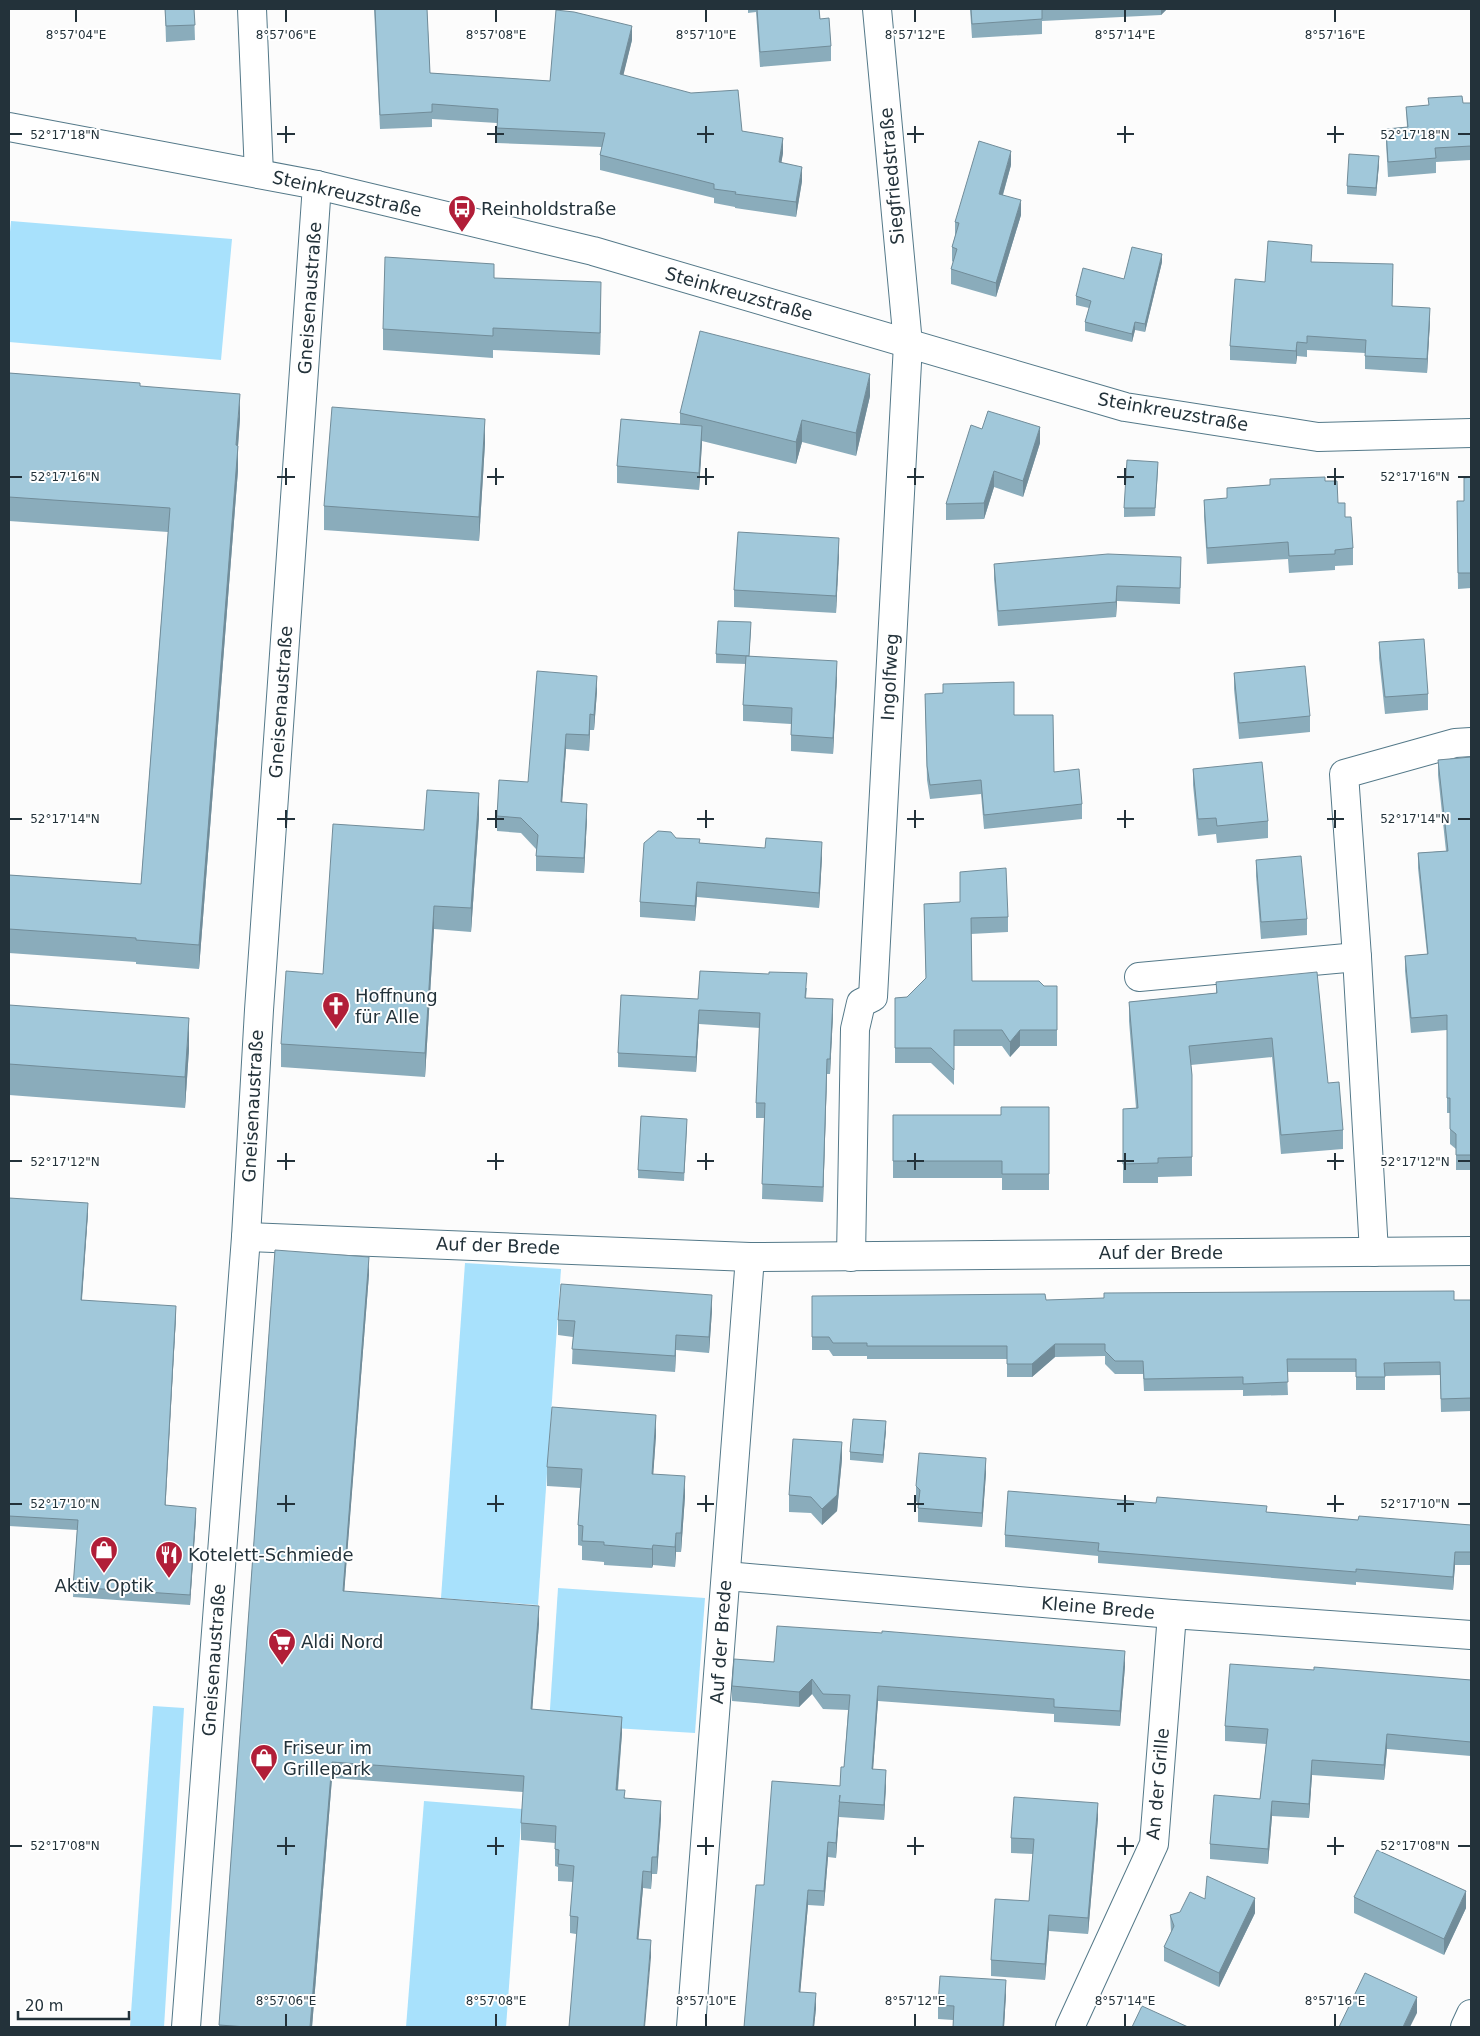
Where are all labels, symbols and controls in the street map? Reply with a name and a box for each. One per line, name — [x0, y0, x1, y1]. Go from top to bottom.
text: 8°57'04"E — [46, 28, 106, 42]
text: 8°57'06"E — [256, 28, 316, 42]
text: 8°57'08"E — [466, 28, 526, 42]
text: 8°57'10"E — [676, 28, 736, 42]
text: 8°57'12"E — [885, 28, 945, 42]
text: 8°57'14"E — [1095, 28, 1155, 42]
text: 8°57'16"E — [1305, 28, 1365, 42]
street label: Siegfriedstraße — [875, 107, 908, 245]
text: 52°17'18"N — [30, 128, 100, 142]
text: 52°17'18"N — [1380, 128, 1450, 142]
street label: Steinkreuzstraße — [270, 166, 424, 221]
bus stop icon: Reinholdstraße — [447, 194, 477, 233]
place label: Reinholdstraße — [481, 198, 616, 219]
street label: Gneisenaustraße — [294, 221, 325, 375]
street label: Steinkreuzstraße — [663, 262, 815, 325]
street label: Steinkreuzstraße — [1096, 388, 1250, 435]
text: 52°17'16"N — [30, 470, 100, 484]
text: 52°17'16"N — [1380, 470, 1450, 484]
street label: Gneisenaustraße — [265, 625, 296, 779]
street label: Ingolfweg — [877, 633, 902, 721]
text: 52°17'14"N — [30, 812, 100, 826]
text: 52°17'14"N — [1380, 812, 1450, 826]
place label: Hoffnung für Alle — [355, 985, 438, 1027]
church icon: Hoffnung für Alle — [321, 991, 351, 1030]
street label: Gneisenaustraße — [238, 1029, 267, 1183]
text: 52°17'12"N — [30, 1155, 100, 1169]
text: 52°17'12"N — [1380, 1155, 1450, 1169]
street label: Auf der Brede — [436, 1233, 561, 1258]
street label: Auf der Brede — [1099, 1242, 1223, 1263]
text: 52°17'10"N — [30, 1497, 100, 1511]
text: 52°17'10"N — [1380, 1497, 1450, 1511]
shop icon: Aktiv Optik — [89, 1535, 119, 1574]
restaurant icon: Kotelett-Schmiede — [154, 1540, 184, 1579]
place label: Kotelett-Schmiede — [188, 1544, 354, 1565]
place label: Aktiv Optik — [54, 1575, 154, 1596]
street label: Auf der Brede — [706, 1579, 735, 1705]
street label: Gneisenaustraße — [198, 1583, 229, 1737]
street label: Kleine Brede — [1040, 1592, 1156, 1623]
supermarket icon: Aldi Nord — [267, 1627, 297, 1666]
place label: Aldi Nord — [301, 1631, 383, 1652]
street label: An der Grille — [1142, 1727, 1173, 1841]
place label: Friseur im Grillepark — [283, 1737, 372, 1779]
shop icon: Friseur im Grillepark — [249, 1743, 279, 1782]
text: 52°17'08"N — [30, 1839, 100, 1853]
text: 52°17'08"N — [1380, 1839, 1450, 1853]
scale bar — [18, 1988, 129, 2020]
text: 8°57'06"E — [256, 1994, 316, 2008]
text: 8°57'08"E — [466, 1994, 526, 2008]
text: 8°57'10"E — [676, 1994, 736, 2008]
text: 8°57'12"E — [885, 1994, 945, 2008]
text: 8°57'14"E — [1095, 1994, 1155, 2008]
text: 8°57'16"E — [1305, 1994, 1365, 2008]
text: 20 m — [25, 1997, 63, 2015]

